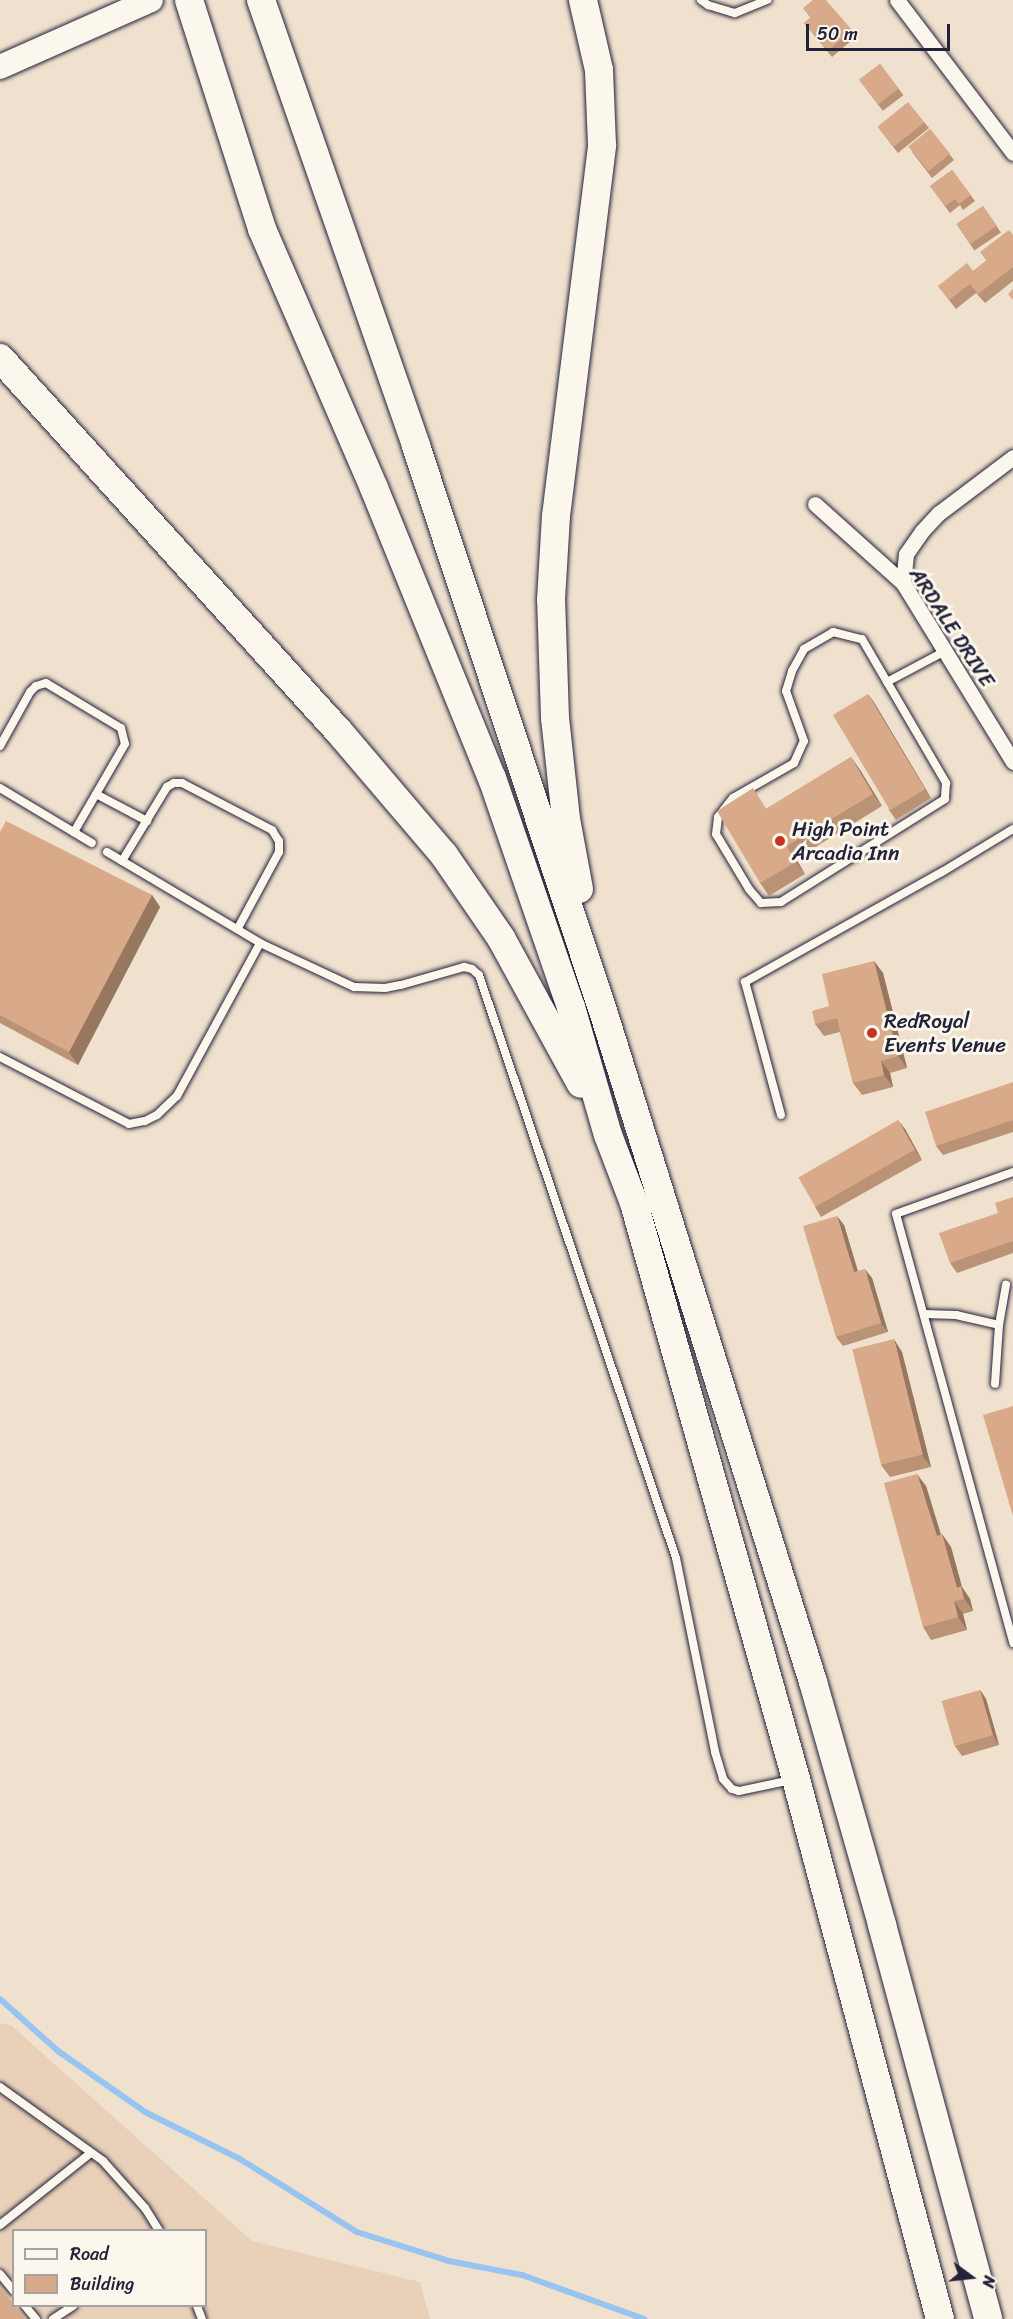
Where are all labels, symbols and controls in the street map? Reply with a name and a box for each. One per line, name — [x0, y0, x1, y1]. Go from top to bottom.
scale bar — [809, 12, 953, 50]
text: 50 m — [817, 18, 858, 50]
street label: ARDALE DRIVE — [904, 563, 1000, 691]
place label: High Point Arcadia Inn — [792, 816, 899, 866]
marker: High Point Arcadia Inn — [773, 834, 787, 848]
place label: RedRoyal Events Venue — [884, 1008, 1005, 1058]
marker: RedRoyal Events Venue — [865, 1026, 879, 1040]
legend — [12, 2229, 207, 2307]
text: Road — [70, 2238, 109, 2270]
north arrow — [941, 2247, 1001, 2307]
text: Building — [70, 2268, 134, 2300]
text: N — [973, 2273, 1004, 2291]

